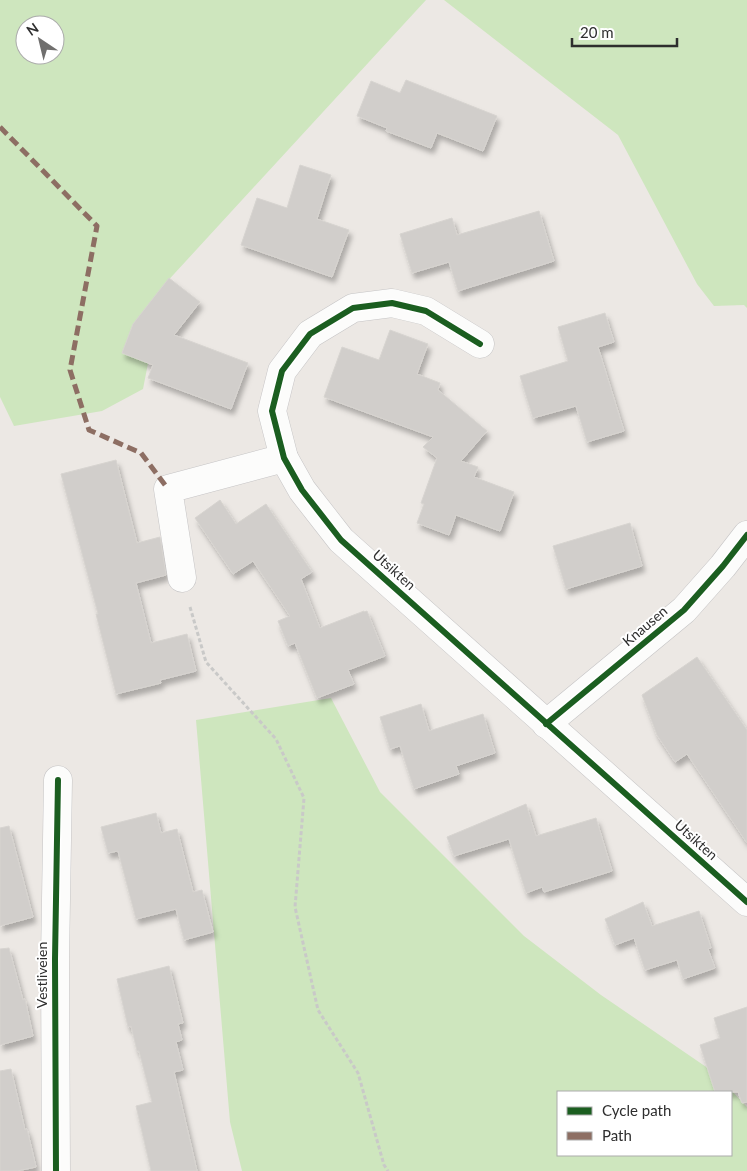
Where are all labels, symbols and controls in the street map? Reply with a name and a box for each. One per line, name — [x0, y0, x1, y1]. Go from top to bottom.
north arrow — [15, 15, 65, 65]
scale bar — [572, 15, 677, 47]
text: N — [23, 19, 42, 39]
text: 20 m — [580, 23, 614, 41]
street label: Utsikten — [369, 546, 419, 593]
street label: Knausen — [619, 602, 670, 649]
street label: Utsikten — [671, 816, 721, 863]
street label: Vestliveien — [33, 942, 50, 1008]
legend — [557, 1091, 732, 1156]
text: Cycle path — [602, 1101, 671, 1119]
text: Path — [602, 1126, 632, 1144]

